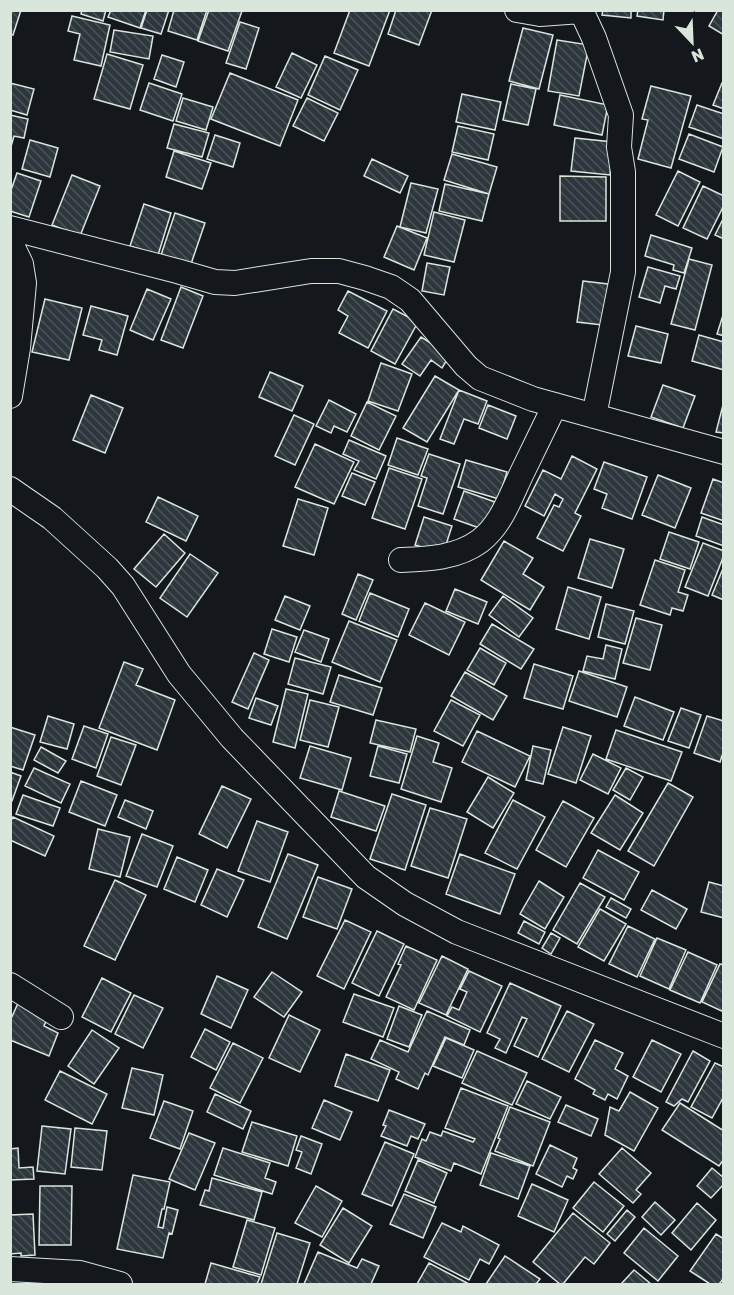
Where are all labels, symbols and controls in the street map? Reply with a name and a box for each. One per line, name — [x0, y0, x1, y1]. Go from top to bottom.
north arrow — [662, 12, 722, 72]
text: N — [689, 44, 707, 66]

